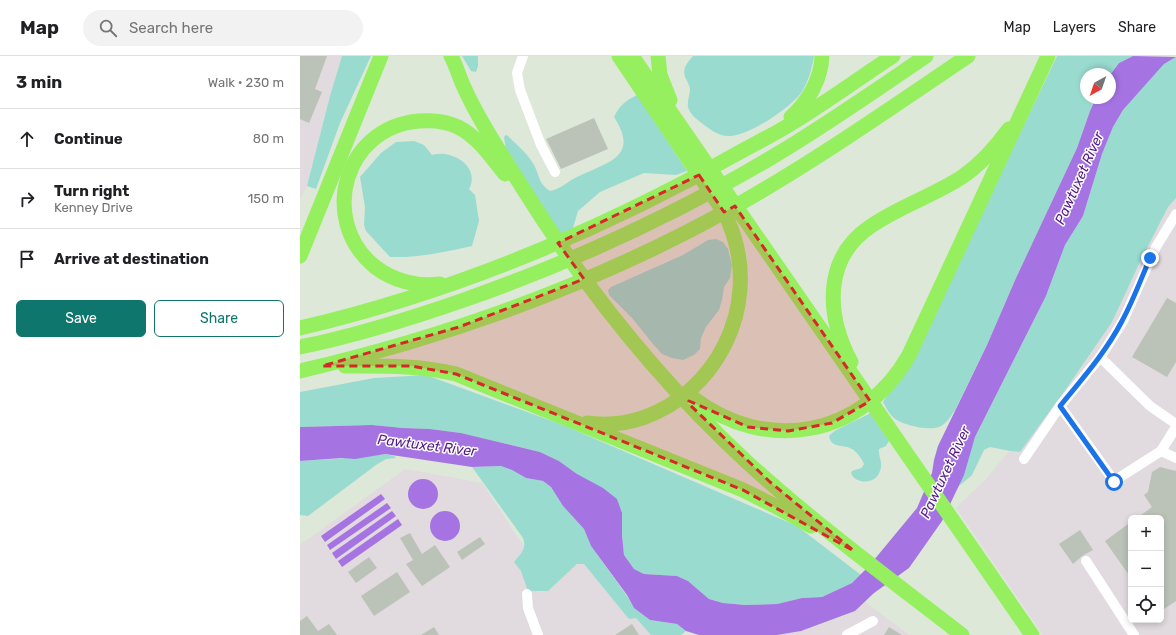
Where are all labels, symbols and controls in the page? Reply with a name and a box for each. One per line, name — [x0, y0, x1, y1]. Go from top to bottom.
search box — [83, 10, 363, 46]
text: Map — [20, 16, 59, 39]
icon: search — [97, 17, 119, 39]
text: Search here — [129, 19, 213, 37]
text: Map — [1004, 19, 1031, 36]
text: Layers — [1053, 19, 1096, 36]
text: Share — [1118, 19, 1156, 36]
north arrow — [1080, 68, 1116, 104]
text: 3 min — [16, 72, 62, 92]
text: Walk · 230 m — [208, 75, 284, 90]
icon: ahead — [16, 128, 38, 150]
water label: Pawtuxet River — [1051, 129, 1108, 227]
text: Continue — [54, 130, 123, 148]
text: 80 m — [253, 131, 284, 146]
text: Turn right — [54, 182, 129, 200]
icon: right — [16, 188, 38, 210]
text: 150 m — [248, 191, 284, 206]
text: Kenney Drive — [54, 200, 133, 215]
icon: arrive — [16, 248, 38, 270]
route end — [1141, 249, 1159, 267]
text: Arrive at destination — [54, 250, 209, 268]
button: Save — [16, 300, 146, 337]
button: Share — [154, 300, 284, 337]
water label: Pawtuxet River — [917, 423, 974, 521]
water label: Pawtuxet River — [377, 431, 478, 460]
route start — [1105, 473, 1123, 491]
map controls — [1128, 515, 1164, 623]
button: + — [1128, 515, 1164, 551]
button: − — [1128, 551, 1164, 587]
button: locate — [1128, 587, 1164, 623]

